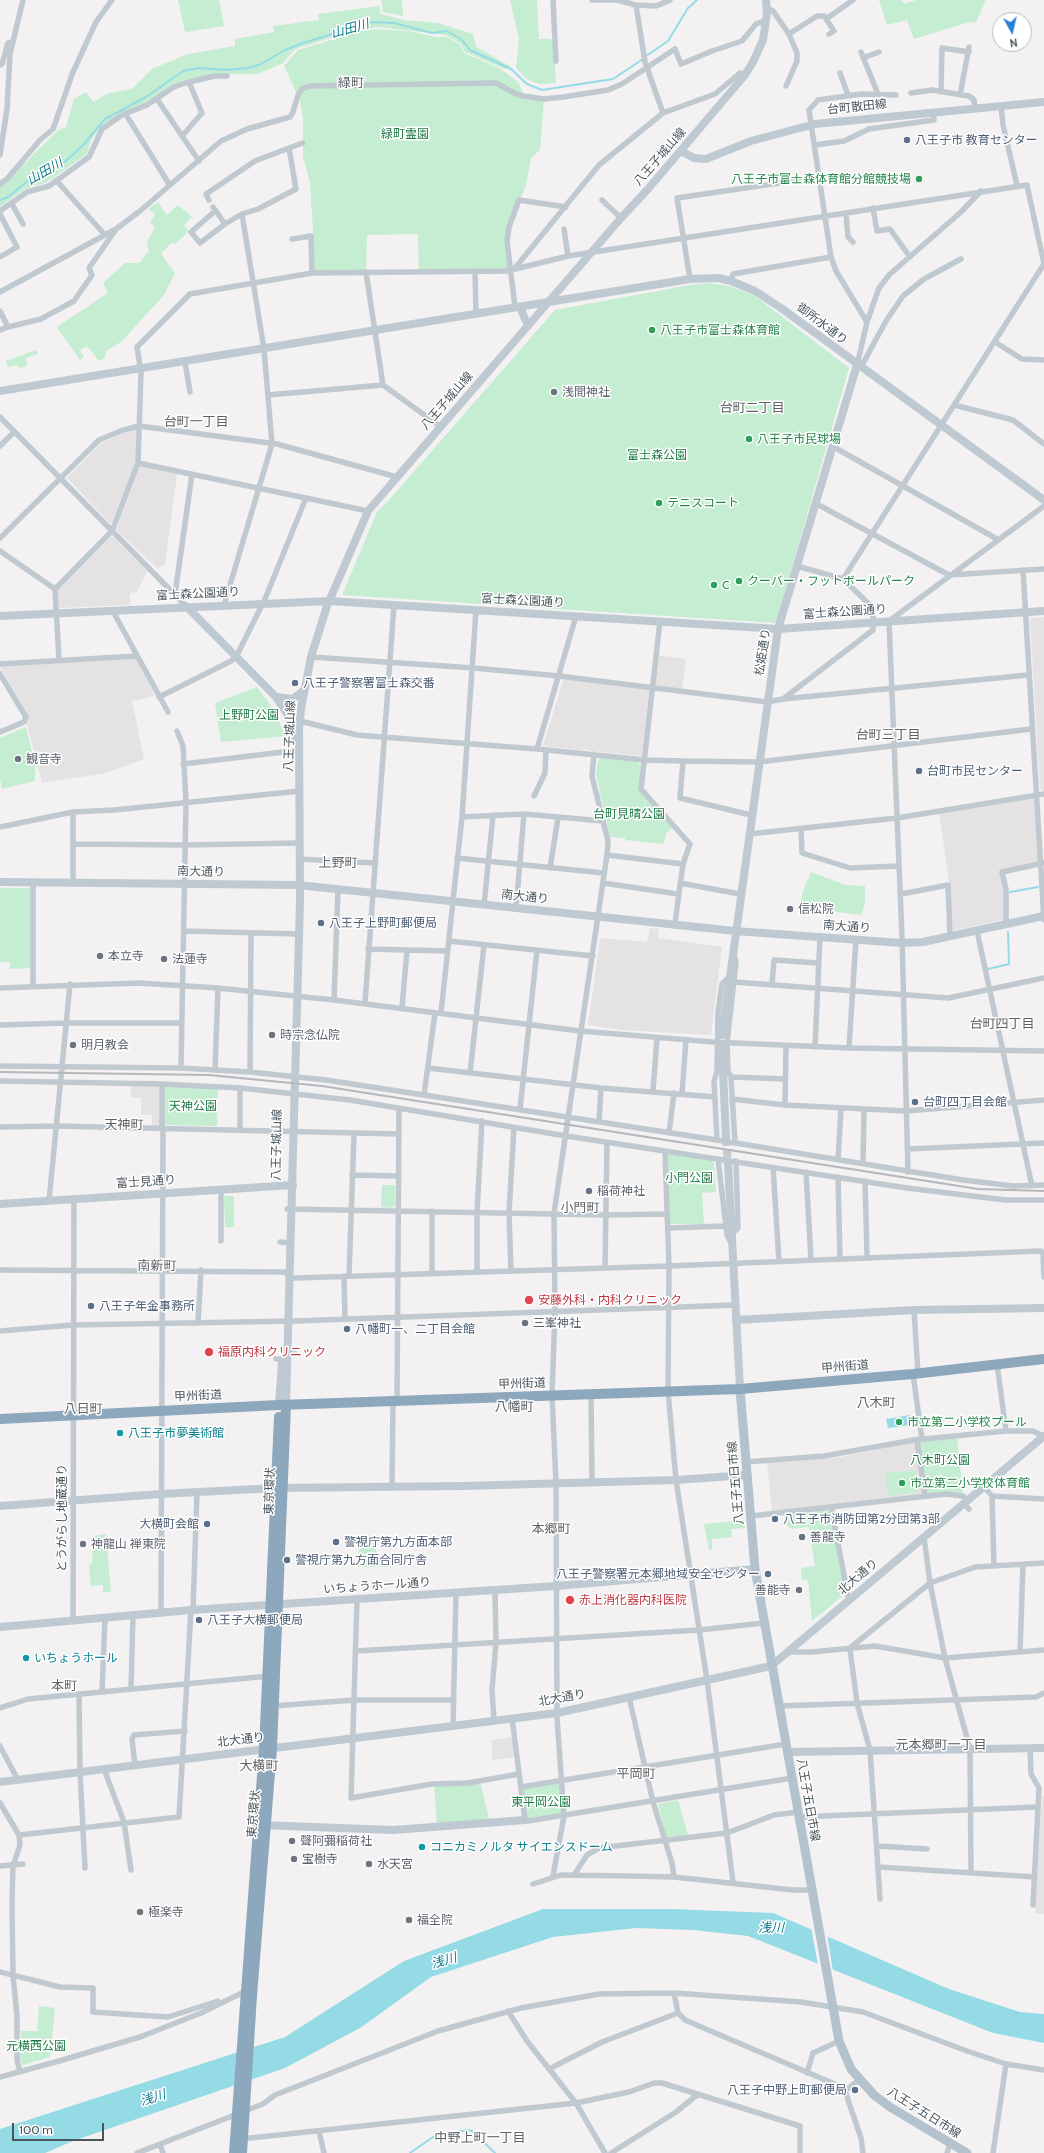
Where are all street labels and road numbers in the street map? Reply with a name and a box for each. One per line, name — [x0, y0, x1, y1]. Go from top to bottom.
street label: 台町散田線 — [826, 97, 888, 117]
street label: 八王子城山線 — [631, 125, 689, 189]
street label: 御所水通り — [794, 300, 850, 348]
street label: 八王子城山線 — [418, 369, 476, 433]
street label: 富士森公園通り — [156, 585, 240, 603]
street label: 富士森公園通り — [481, 592, 565, 610]
street label: 富士森公園通り — [803, 602, 887, 622]
street label: 松姫通り — [752, 627, 774, 677]
street label: 八王子城山線 — [282, 700, 298, 772]
street label: 南大通り — [177, 864, 225, 880]
street label: 南大通り — [500, 887, 550, 907]
street label: 南大通り — [823, 918, 871, 936]
street label: 八王子城山線 — [269, 1109, 285, 1181]
street label: 富士見通り — [116, 1173, 176, 1191]
street label: 甲州街道 — [820, 1358, 870, 1376]
street label: 甲州街道 — [498, 1376, 546, 1392]
street label: 甲州街道 — [174, 1388, 222, 1404]
street label: 八王子五日市線 — [725, 1441, 747, 1525]
street label: とうがらし地蔵通り — [55, 1464, 69, 1572]
street label: 東京環状 — [262, 1467, 278, 1515]
street label: 北大通り — [835, 1556, 881, 1598]
street label: いちょうホール通り — [323, 1575, 431, 1597]
street label: 北大通り — [537, 1687, 587, 1709]
street label: 北大通り — [216, 1730, 266, 1750]
street label: 八王子五日市線 — [794, 1757, 822, 1843]
street label: 東京環状 — [245, 1789, 263, 1839]
street label: 八王子五日市線 — [885, 2085, 963, 2141]

